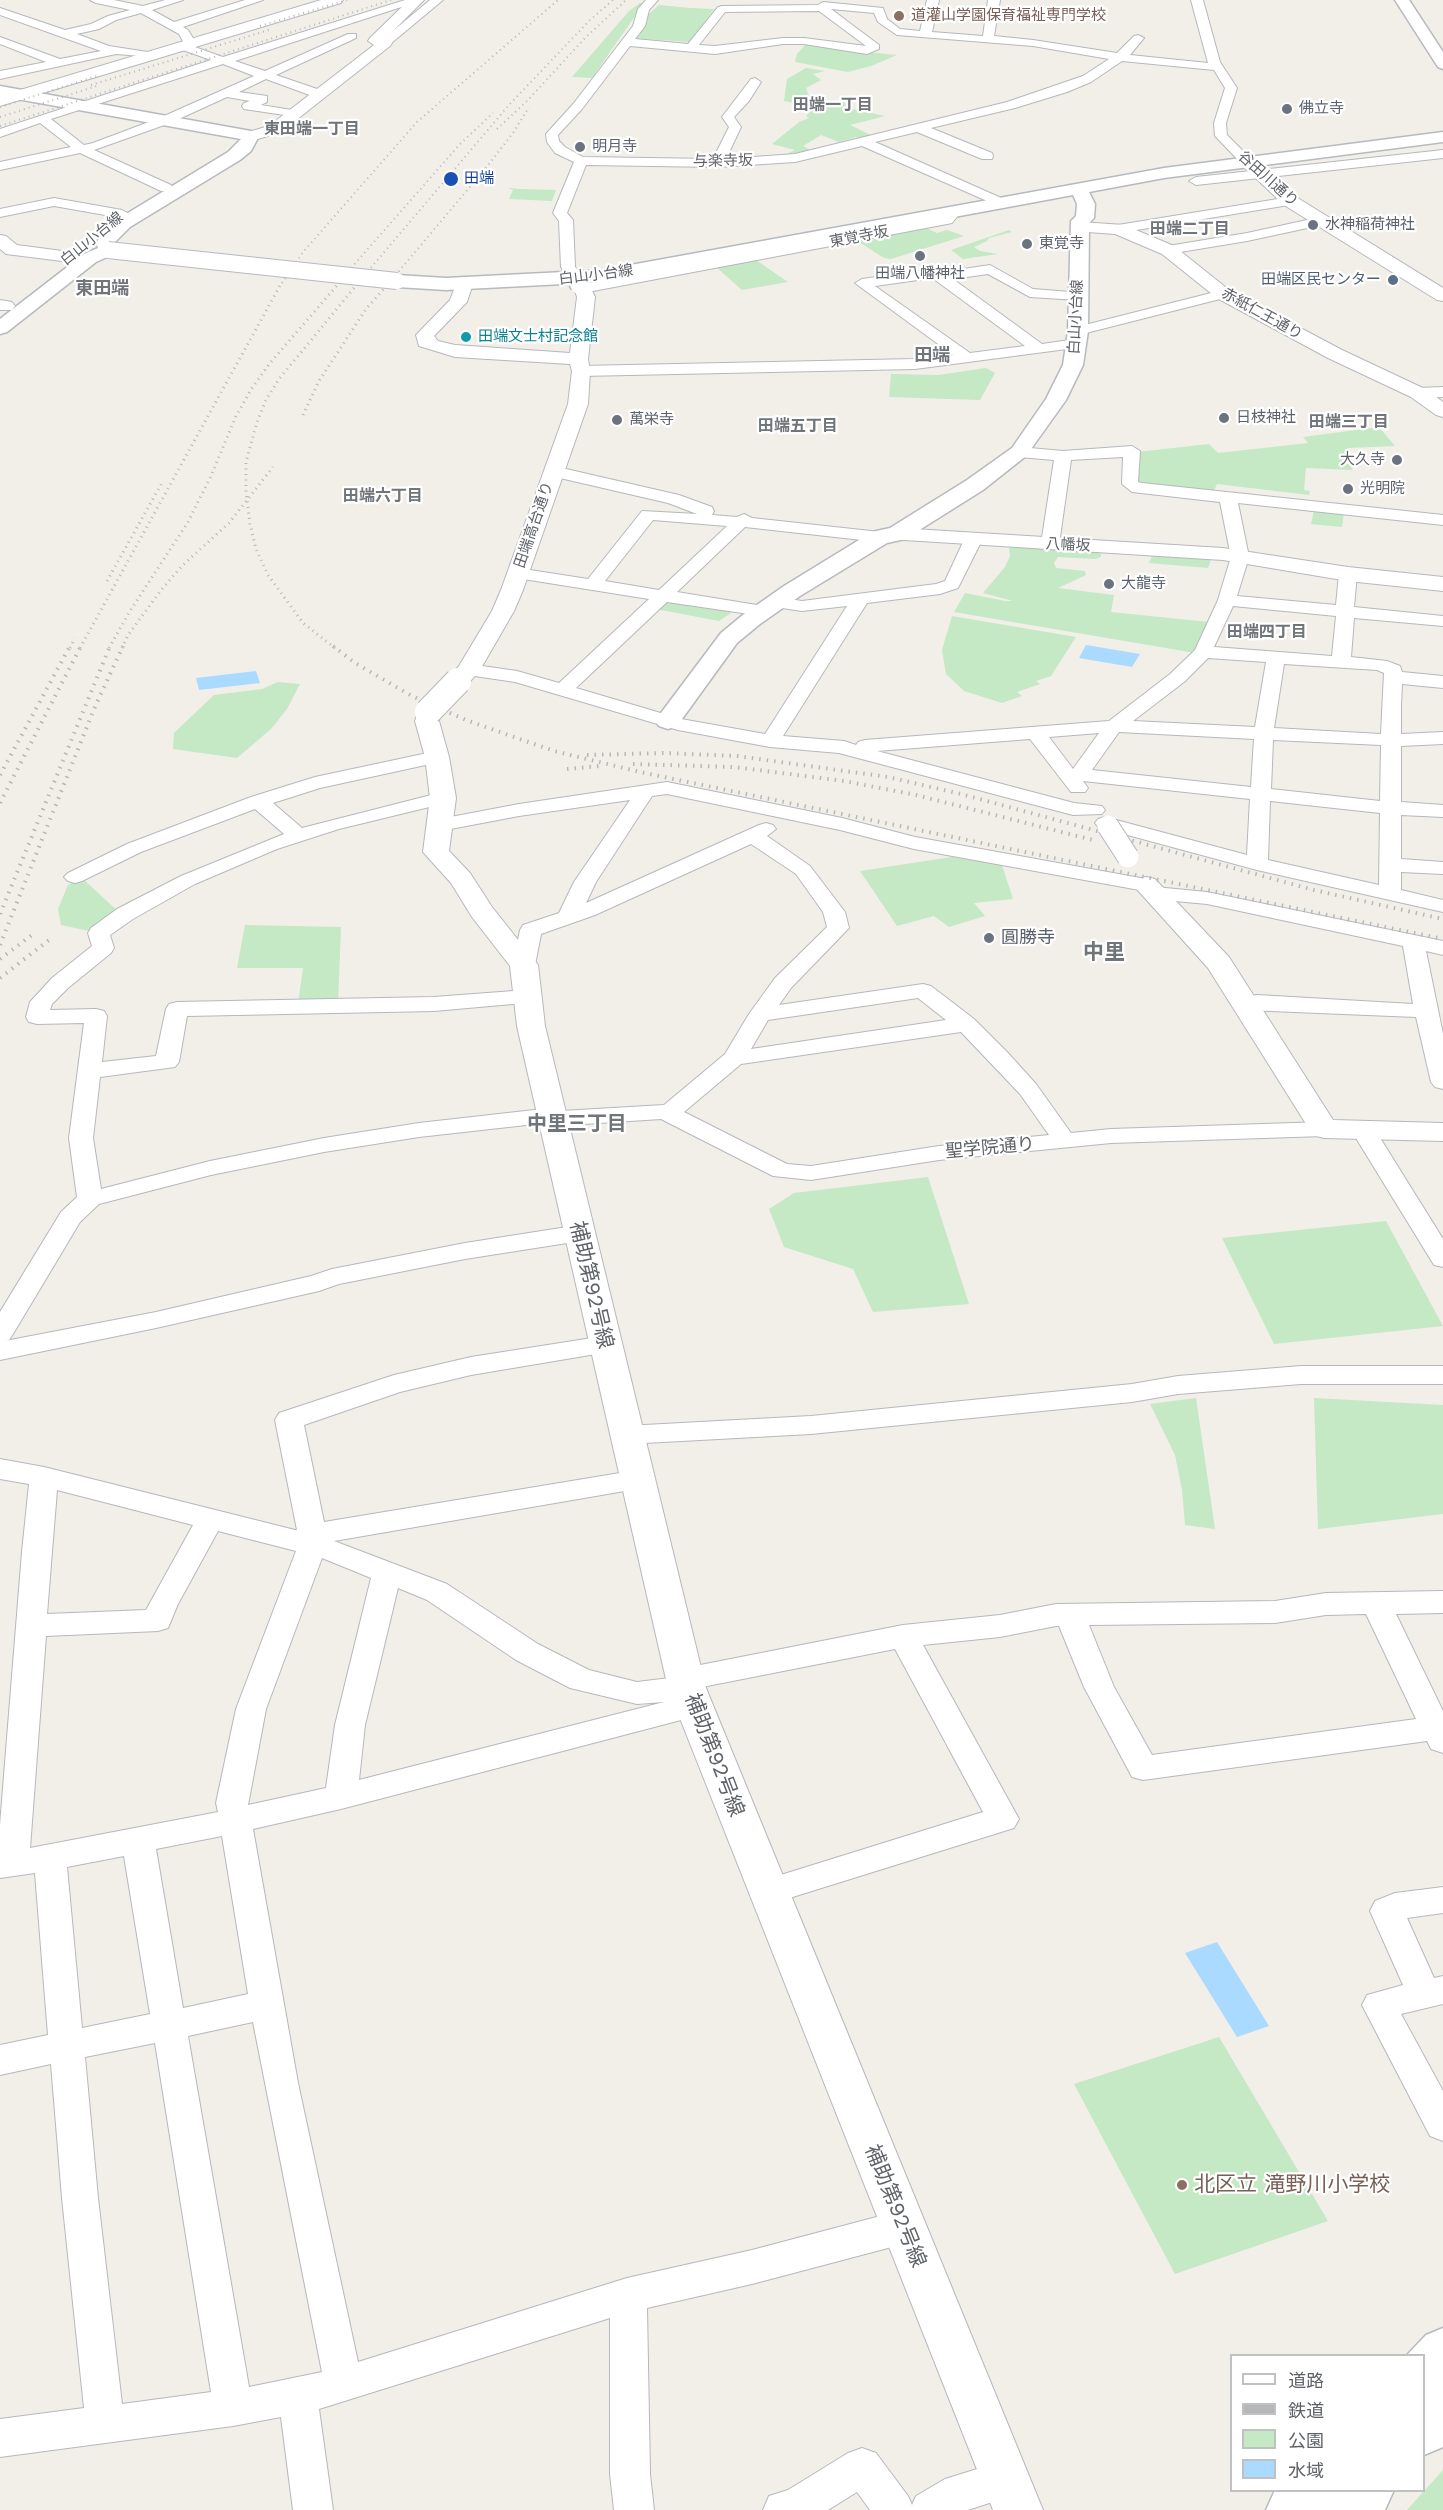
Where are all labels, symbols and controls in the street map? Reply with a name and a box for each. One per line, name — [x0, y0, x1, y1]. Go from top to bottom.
place label: 道灌山学園保育福祉専門学校 — [911, 7, 1106, 25]
marker: 道灌山学園保育福祉専門学校 — [892, 9, 906, 23]
district label: 田端一丁目 — [793, 95, 873, 115]
place label: 佛立寺 — [1299, 100, 1344, 118]
marker: 佛立寺 — [1280, 102, 1294, 116]
district label: 東田端一丁目 — [264, 119, 360, 139]
place label: 明月寺 — [592, 138, 637, 156]
marker: 明月寺 — [573, 140, 587, 154]
street label: 谷田川通り — [1234, 147, 1302, 211]
street label: 与楽寺坂 — [693, 151, 753, 171]
marker: 田端 — [442, 170, 460, 188]
place label: 田端 — [464, 170, 494, 188]
street label: 白山小台線 — [57, 208, 127, 270]
place label: 水神稲荷神社 — [1325, 216, 1415, 234]
marker: 水神稲荷神社 — [1306, 218, 1320, 232]
district label: 田端二丁目 — [1150, 219, 1230, 239]
street label: 東覚寺坂 — [828, 222, 890, 252]
place label: 東覚寺 — [1039, 235, 1084, 253]
marker: 東覚寺 — [1020, 237, 1034, 251]
marker: 田端八幡神社 — [913, 249, 927, 263]
street label: 白山小台線 — [558, 261, 634, 289]
place label: 田端八幡神社 — [875, 265, 965, 283]
place label: 田端区民センター — [1261, 271, 1381, 289]
marker: 田端区民センター — [1386, 273, 1400, 287]
district label: 東田端 — [75, 278, 129, 300]
street label: 白山小台線 — [1065, 279, 1087, 355]
street label: 赤紙仁王通り — [1218, 284, 1306, 344]
place label: 田端文士村記念館 — [478, 328, 598, 346]
marker: 田端文士村記念館 — [459, 330, 473, 344]
district label: 田端 — [914, 345, 950, 367]
place label: 日枝神社 — [1236, 409, 1296, 427]
place label: 萬栄寺 — [629, 411, 674, 429]
marker: 日枝神社 — [1217, 411, 1231, 425]
district label: 田端三丁目 — [1309, 412, 1389, 432]
marker: 萬栄寺 — [610, 413, 624, 427]
district label: 田端五丁目 — [758, 416, 838, 436]
place label: 大久寺 — [1340, 451, 1385, 469]
marker: 大久寺 — [1390, 453, 1404, 467]
street label: 田端高台通り — [511, 480, 557, 570]
place label: 光明院 — [1360, 480, 1405, 498]
marker: 光明院 — [1341, 482, 1355, 496]
district label: 田端六丁目 — [343, 486, 423, 506]
street label: 八幡坂 — [1045, 535, 1091, 555]
place label: 大龍寺 — [1121, 575, 1166, 593]
marker: 大龍寺 — [1102, 577, 1116, 591]
district label: 田端四丁目 — [1227, 622, 1307, 642]
place label: 圓勝寺 — [1001, 927, 1055, 949]
marker: 圓勝寺 — [982, 931, 996, 945]
district label: 中里 — [1083, 940, 1125, 966]
district label: 中里三丁目 — [527, 1112, 627, 1136]
street label: 聖学院通り — [944, 1133, 1036, 1163]
street label: 補助第92号線 — [564, 1219, 618, 1351]
street label: 補助第92号線 — [679, 1690, 749, 1820]
street label: 補助第92号線 — [859, 2141, 931, 2271]
place label: 北区立 滝野川小学校 — [1194, 2172, 1390, 2198]
marker: 北区立 滝野川小学校 — [1175, 2178, 1189, 2192]
legend — [1230, 2354, 1425, 2492]
text: 道路 — [1288, 2370, 1324, 2391]
text: 鉄道 — [1288, 2400, 1324, 2421]
text: 公園 — [1288, 2430, 1324, 2451]
text: 水域 — [1288, 2460, 1324, 2481]

